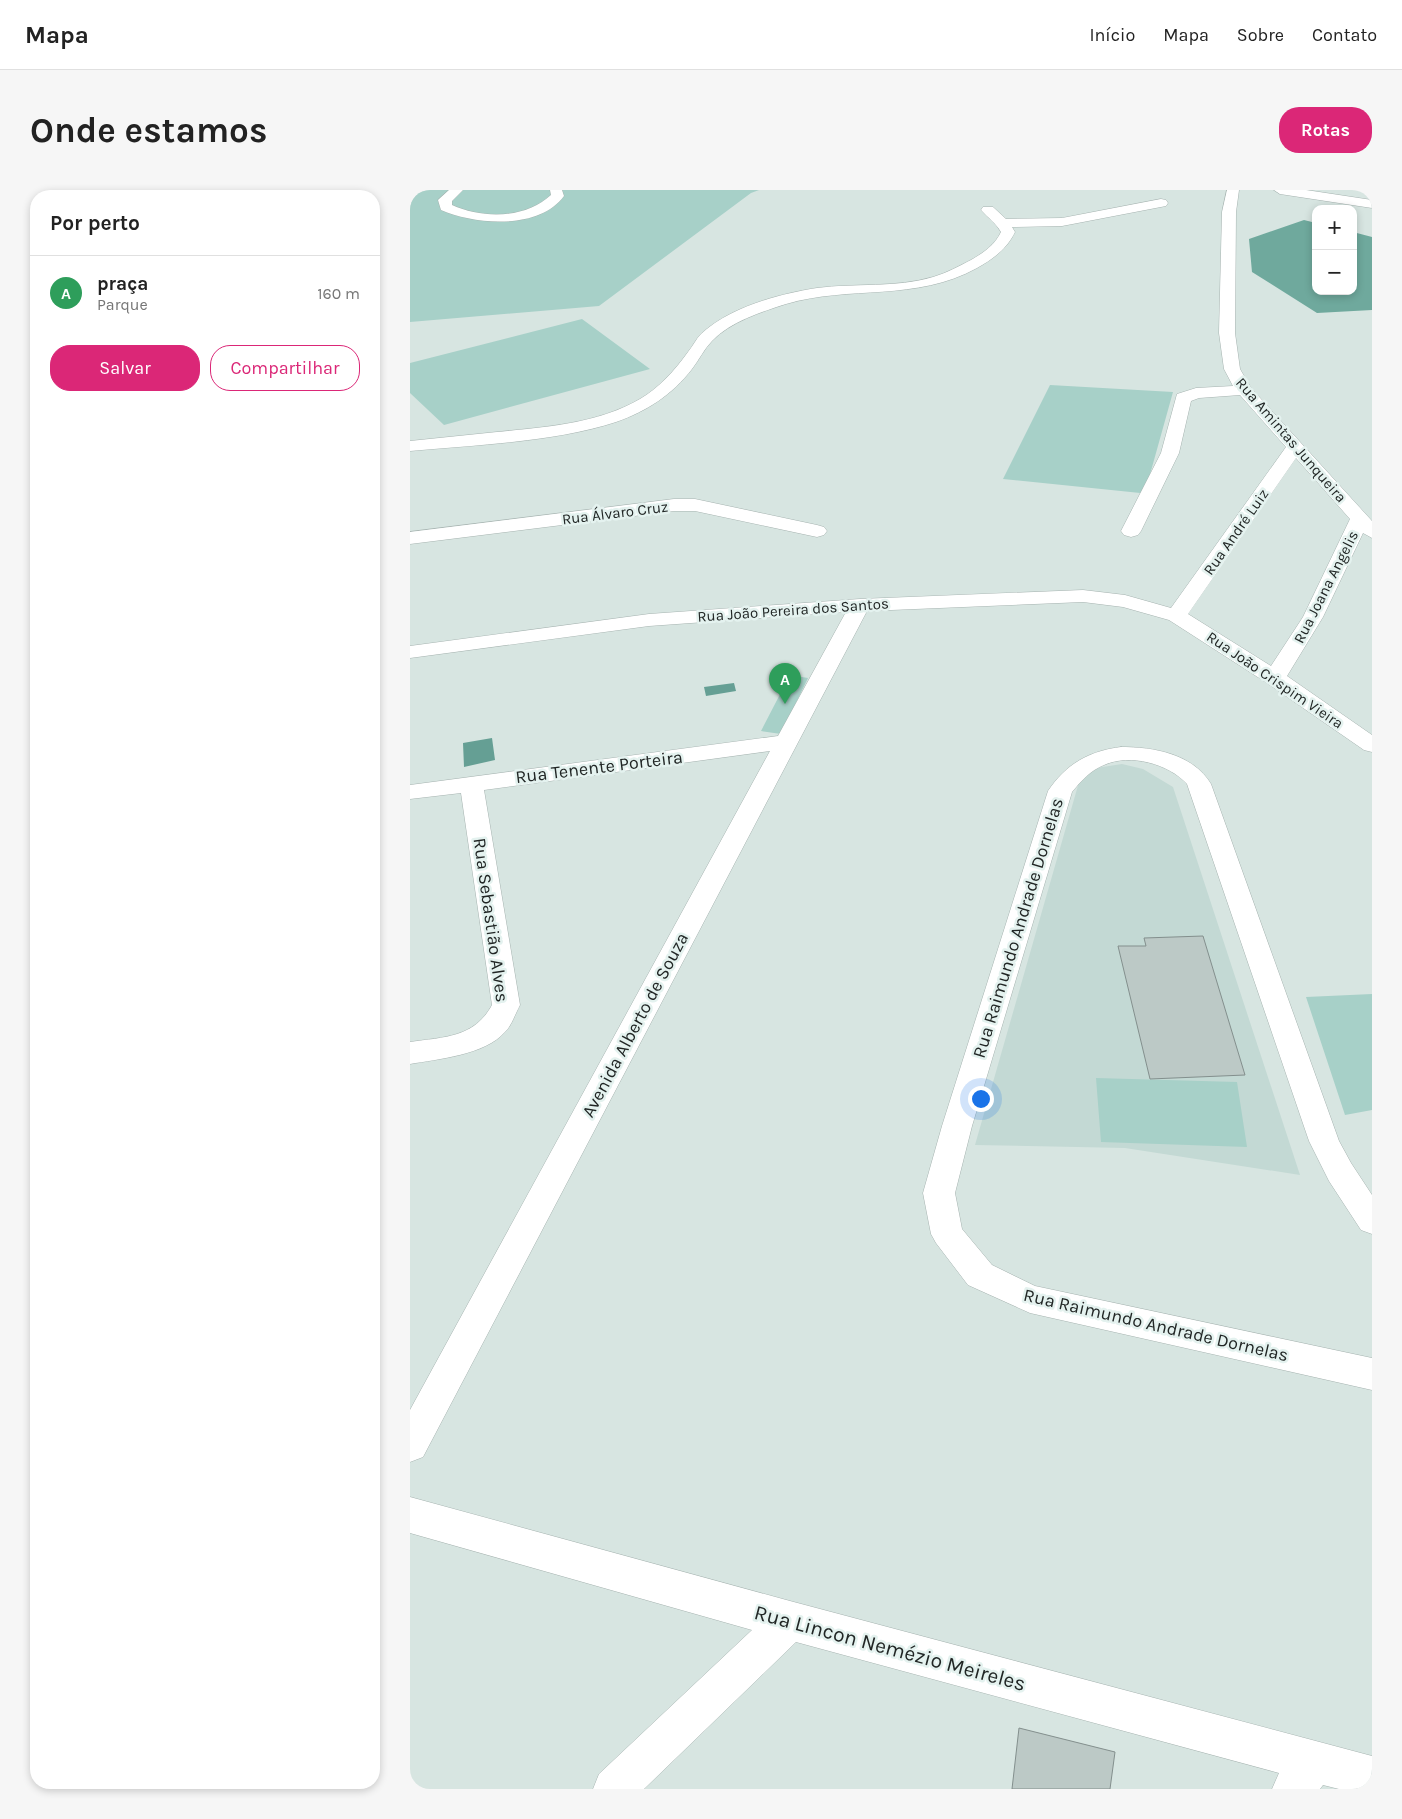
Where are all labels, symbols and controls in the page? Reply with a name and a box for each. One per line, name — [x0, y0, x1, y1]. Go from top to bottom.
text: Mapa — [25, 21, 89, 49]
text: Início — [1089, 24, 1135, 46]
text: Mapa — [1163, 24, 1209, 46]
text: Sobre — [1237, 24, 1284, 46]
text: Contato — [1312, 24, 1377, 46]
button: Rotas — [1279, 107, 1372, 153]
text: Onde estamos — [30, 110, 267, 151]
map controls — [1312, 205, 1357, 295]
button: + — [1312, 205, 1357, 250]
text: Por perto — [50, 211, 140, 235]
button: − — [1312, 250, 1357, 295]
text: praça — [97, 273, 148, 295]
text: A — [61, 284, 71, 303]
text: 160 m — [317, 284, 360, 303]
text: Parque — [97, 295, 148, 314]
button: Salvar — [50, 345, 200, 391]
button: Compartilhar — [210, 345, 360, 391]
street label: Rua Amintas Junqueira — [1232, 374, 1350, 506]
street label: Rua André Luiz — [1200, 485, 1272, 579]
street label: Rua Álvaro Cruz — [561, 498, 669, 528]
street label: Rua Joana Angelis — [1290, 528, 1362, 646]
street label: Rua João Pereira dos Santos — [697, 594, 889, 626]
street label: Rua João Crispim Vieira — [1203, 628, 1347, 732]
pin: A — [769, 663, 801, 704]
street label: Rua Tenente Porteira — [514, 746, 684, 788]
street label: Rua Raimundo Andrade Dornelas — [968, 795, 1068, 1061]
street label: Rua Sebastião Alves — [469, 836, 513, 1004]
street label: Avenida Alberto de Souza — [577, 929, 693, 1121]
your location — [968, 1086, 994, 1112]
street label: Rua Raimundo Andrade Dornelas — [1021, 1284, 1291, 1366]
street label: Rua Lincon Nemézio Meireles — [752, 1600, 1028, 1696]

